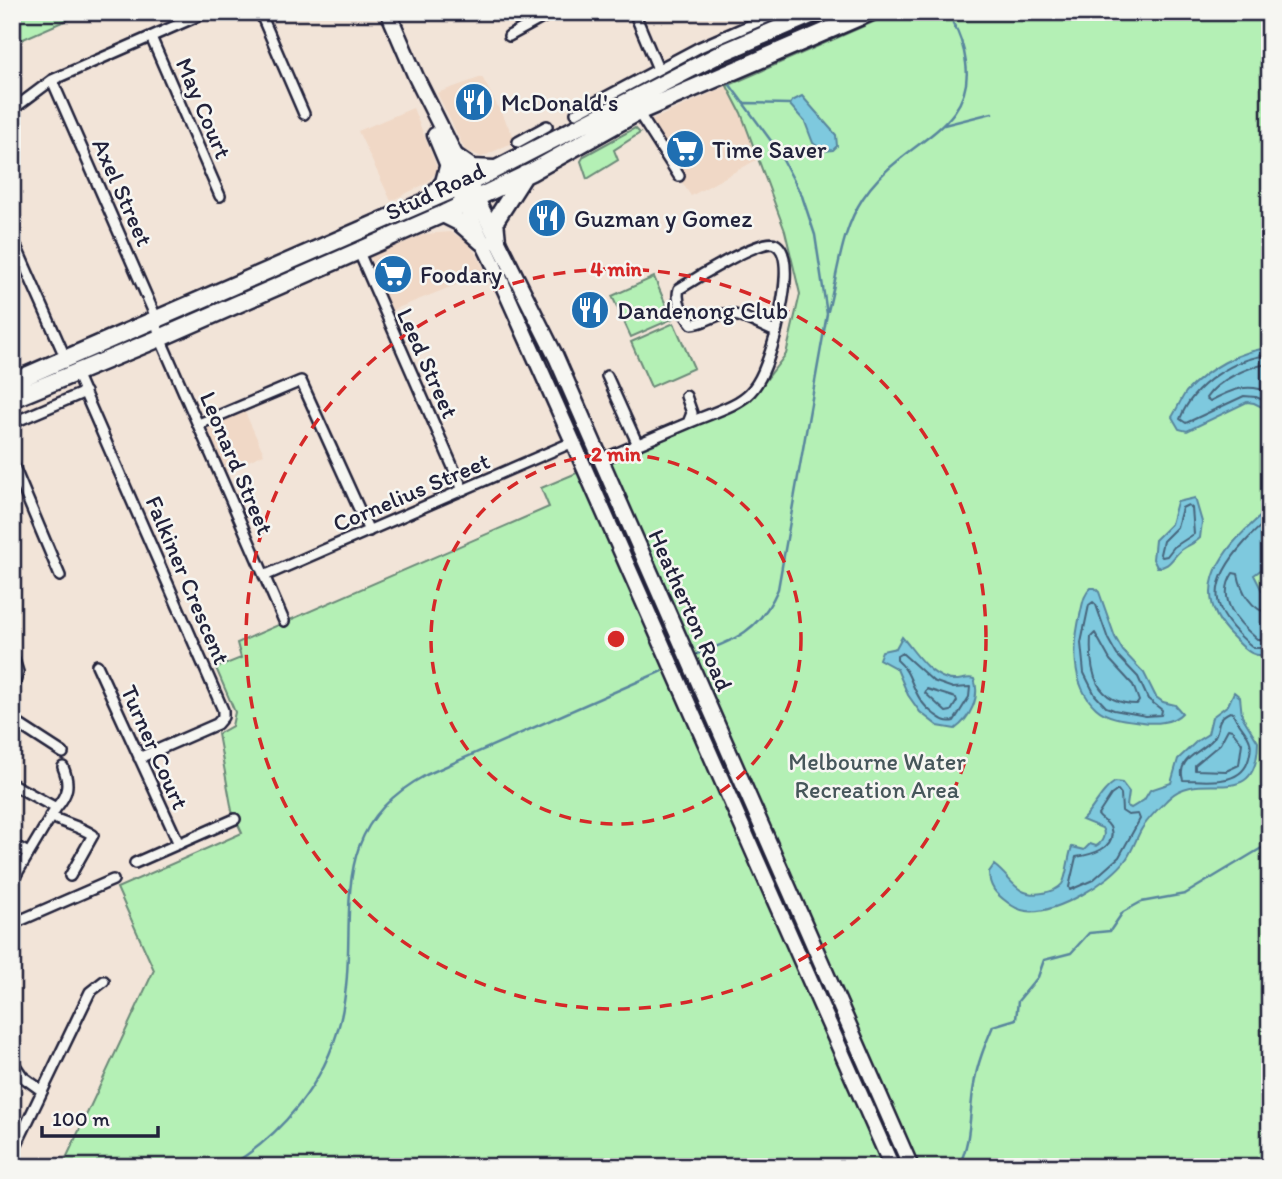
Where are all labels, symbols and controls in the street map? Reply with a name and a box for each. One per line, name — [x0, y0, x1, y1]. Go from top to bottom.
street label: May Court — [170, 53, 238, 163]
restaurant icon: McDonald's — [453, 81, 495, 123]
place label: McDonald's — [501, 88, 618, 117]
supermarket icon: Time Saver — [664, 128, 706, 170]
street label: Axel Street — [86, 134, 160, 250]
place label: Time Saver — [712, 135, 827, 164]
street label: Stud Road — [381, 155, 489, 227]
restaurant icon: Guzman y Gomez — [526, 197, 568, 239]
place label: Guzman y Gomez — [574, 204, 752, 233]
supermarket icon: Foodary — [372, 253, 414, 295]
text: 4 min — [590, 256, 643, 281]
place label: Foodary — [420, 260, 503, 289]
restaurant icon: Dandenong Club — [569, 289, 611, 331]
place label: Dandenong Club — [617, 296, 788, 325]
street label: Leed Street — [391, 303, 465, 423]
street label: Leonard Street — [194, 387, 280, 539]
text: 2 min — [591, 441, 642, 466]
street label: Cornelius Street — [328, 446, 494, 538]
street label: Falkiner Crescent — [139, 491, 237, 669]
street label: Heatherton Road — [642, 525, 740, 695]
centre of rings — [604, 627, 628, 651]
street label: Turner Court — [115, 680, 195, 814]
park label: Melbourne Water Recreation Area — [788, 747, 966, 804]
scale bar — [42, 1095, 158, 1139]
text: 100 m — [52, 1106, 110, 1131]

